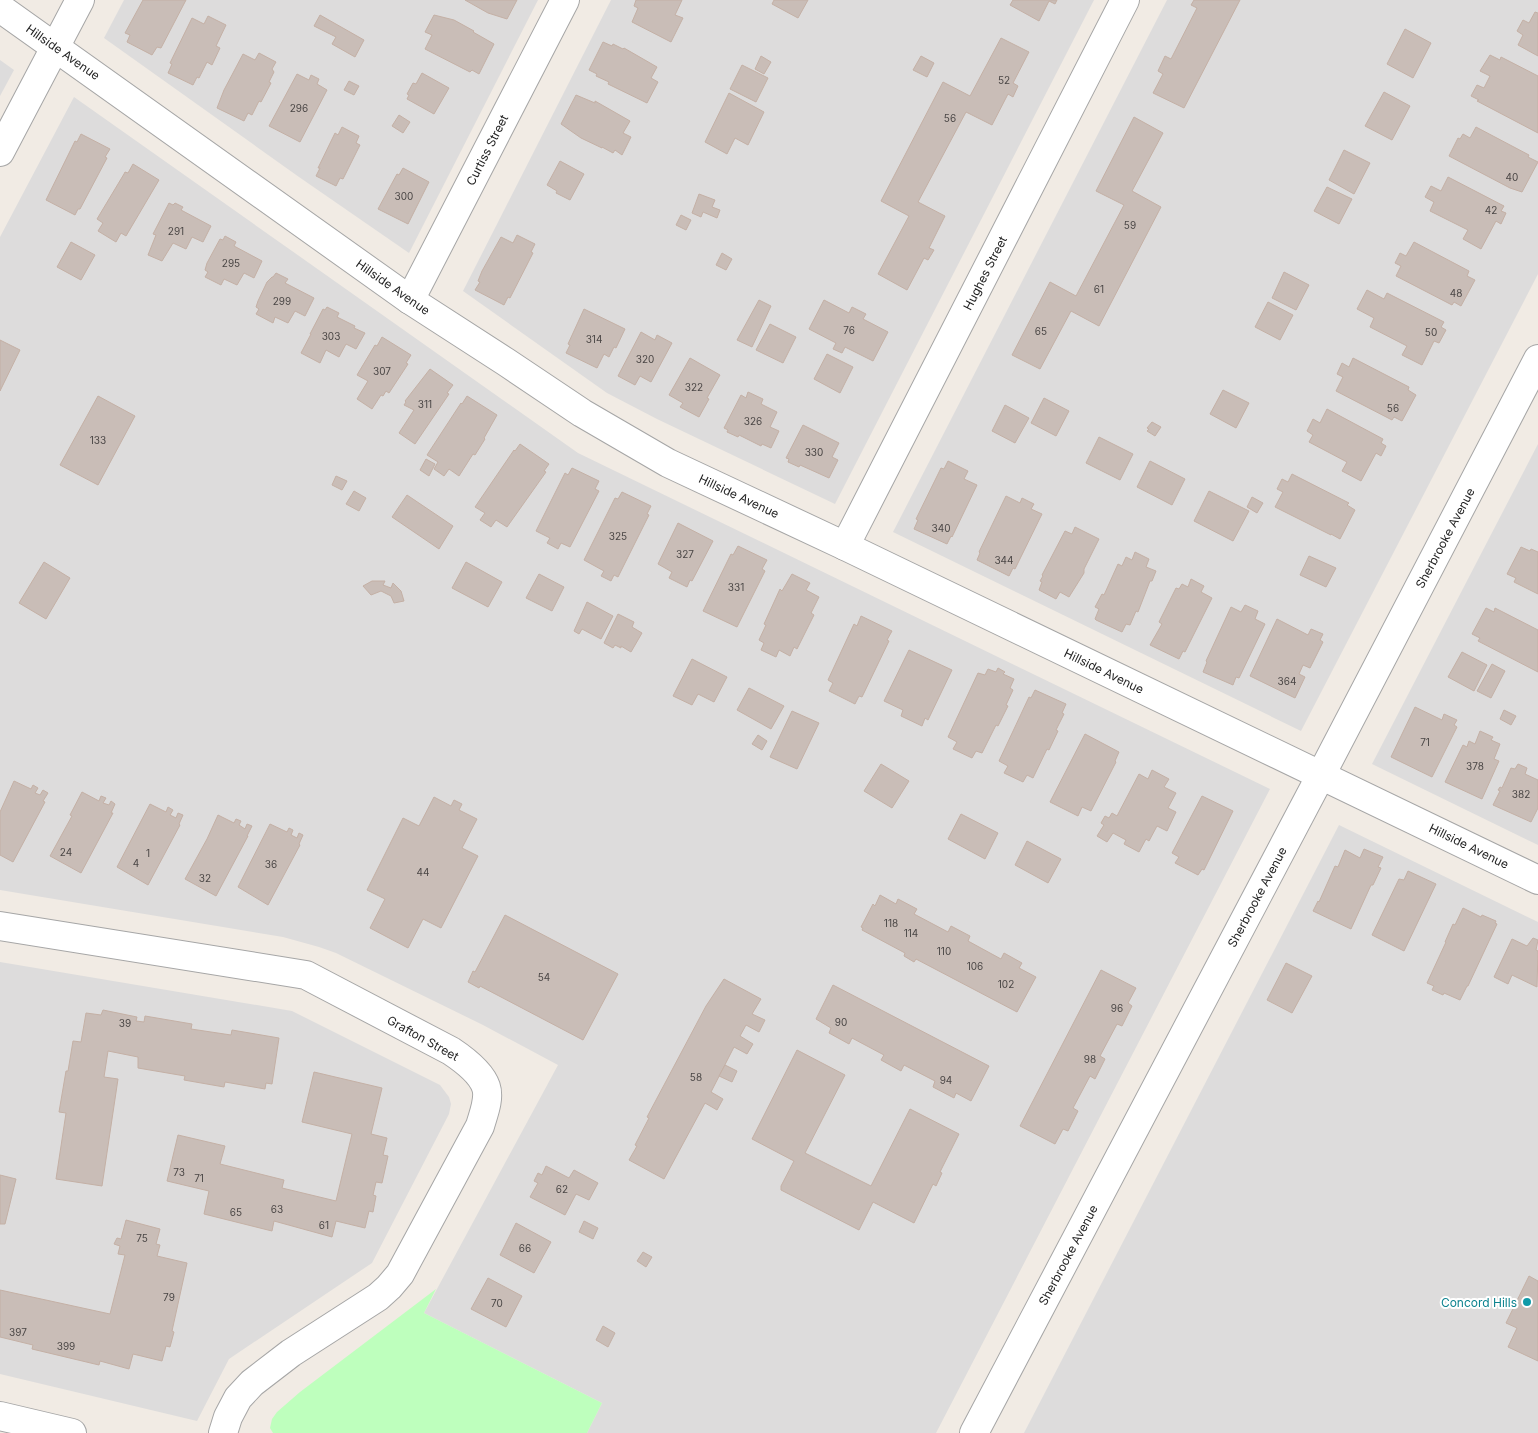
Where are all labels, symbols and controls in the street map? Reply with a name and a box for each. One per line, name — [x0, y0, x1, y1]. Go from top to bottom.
street label: Hillside Avenue — [23, 21, 103, 83]
house number: 52 — [998, 74, 1010, 86]
house number: 296 — [290, 102, 308, 114]
street label: Curtiss Street — [463, 112, 511, 188]
house number: 56 — [944, 112, 956, 124]
house number: 40 — [1506, 171, 1518, 183]
house number: 300 — [395, 190, 413, 202]
house number: 42 — [1485, 204, 1497, 216]
house number: 59 — [1124, 219, 1136, 231]
house number: 291 — [168, 225, 184, 237]
street label: Hughes Street — [960, 233, 1010, 313]
street label: Hillside Avenue — [353, 256, 433, 318]
house number: 295 — [222, 257, 240, 269]
house number: 61 — [1094, 283, 1104, 295]
house number: 48 — [1450, 287, 1462, 299]
house number: 299 — [273, 295, 291, 307]
house number: 76 — [843, 324, 855, 336]
house number: 65 — [1035, 325, 1047, 337]
house number: 50 — [1425, 326, 1437, 338]
house number: 303 — [322, 330, 340, 342]
house number: 314 — [586, 333, 602, 345]
house number: 320 — [636, 353, 654, 365]
house number: 307 — [373, 365, 391, 377]
house number: 322 — [685, 381, 703, 393]
house number: 311 — [418, 398, 432, 410]
house number: 56 — [1387, 402, 1399, 414]
house number: 326 — [744, 415, 762, 427]
house number: 133 — [90, 434, 106, 446]
house number: 330 — [805, 446, 823, 458]
street label: Hillside Avenue — [697, 471, 781, 521]
street label: Sherbrooke Avenue — [1412, 485, 1478, 591]
house number: 340 — [932, 522, 950, 534]
house number: 325 — [609, 530, 627, 542]
house number: 327 — [676, 548, 694, 560]
house number: 344 — [994, 554, 1014, 566]
house number: 331 — [728, 581, 744, 593]
street label: Hillside Avenue — [1062, 645, 1146, 697]
house number: 364 — [1278, 675, 1296, 687]
house number: 71 — [1420, 736, 1430, 748]
house number: 378 — [1466, 760, 1484, 772]
house number: 382 — [1512, 788, 1530, 800]
street label: Hillside Avenue — [1427, 820, 1511, 872]
street label: Sherbrooke Avenue — [1224, 844, 1290, 950]
house number: 24 — [60, 846, 72, 858]
house number: 1 — [146, 847, 150, 859]
house number: 4 — [133, 857, 139, 869]
house number: 36 — [265, 858, 277, 870]
house number: 44 — [417, 866, 429, 878]
house number: 32 — [199, 872, 211, 884]
house number: 118 — [884, 917, 898, 929]
house number: 114 — [904, 927, 918, 939]
house number: 110 — [937, 945, 951, 957]
house number: 106 — [967, 960, 983, 972]
house number: 54 — [538, 971, 550, 983]
house number: 102 — [998, 978, 1014, 990]
house number: 96 — [1111, 1002, 1123, 1014]
street label: Grafton Street — [385, 1012, 461, 1064]
house number: 90 — [835, 1016, 847, 1028]
house number: 39 — [119, 1017, 131, 1029]
house number: 98 — [1084, 1053, 1096, 1065]
house number: 58 — [690, 1071, 702, 1083]
house number: 94 — [940, 1074, 952, 1086]
house number: 73 — [173, 1166, 185, 1178]
house number: 71 — [194, 1172, 204, 1184]
house number: 62 — [556, 1183, 568, 1195]
street label: Sherbrooke Avenue — [1035, 1202, 1101, 1308]
house number: 63 — [271, 1203, 283, 1215]
house number: 65 — [230, 1206, 242, 1218]
house number: 61 — [319, 1219, 329, 1231]
house number: 75 — [136, 1232, 148, 1244]
house number: 66 — [519, 1242, 531, 1254]
house number: 79 — [163, 1291, 175, 1303]
place label: Concord Hills — [1441, 1295, 1517, 1310]
marker: Concord Hills — [1521, 1296, 1533, 1308]
house number: 70 — [491, 1297, 503, 1309]
house number: 397 — [9, 1326, 27, 1338]
house number: 399 — [57, 1340, 75, 1352]

